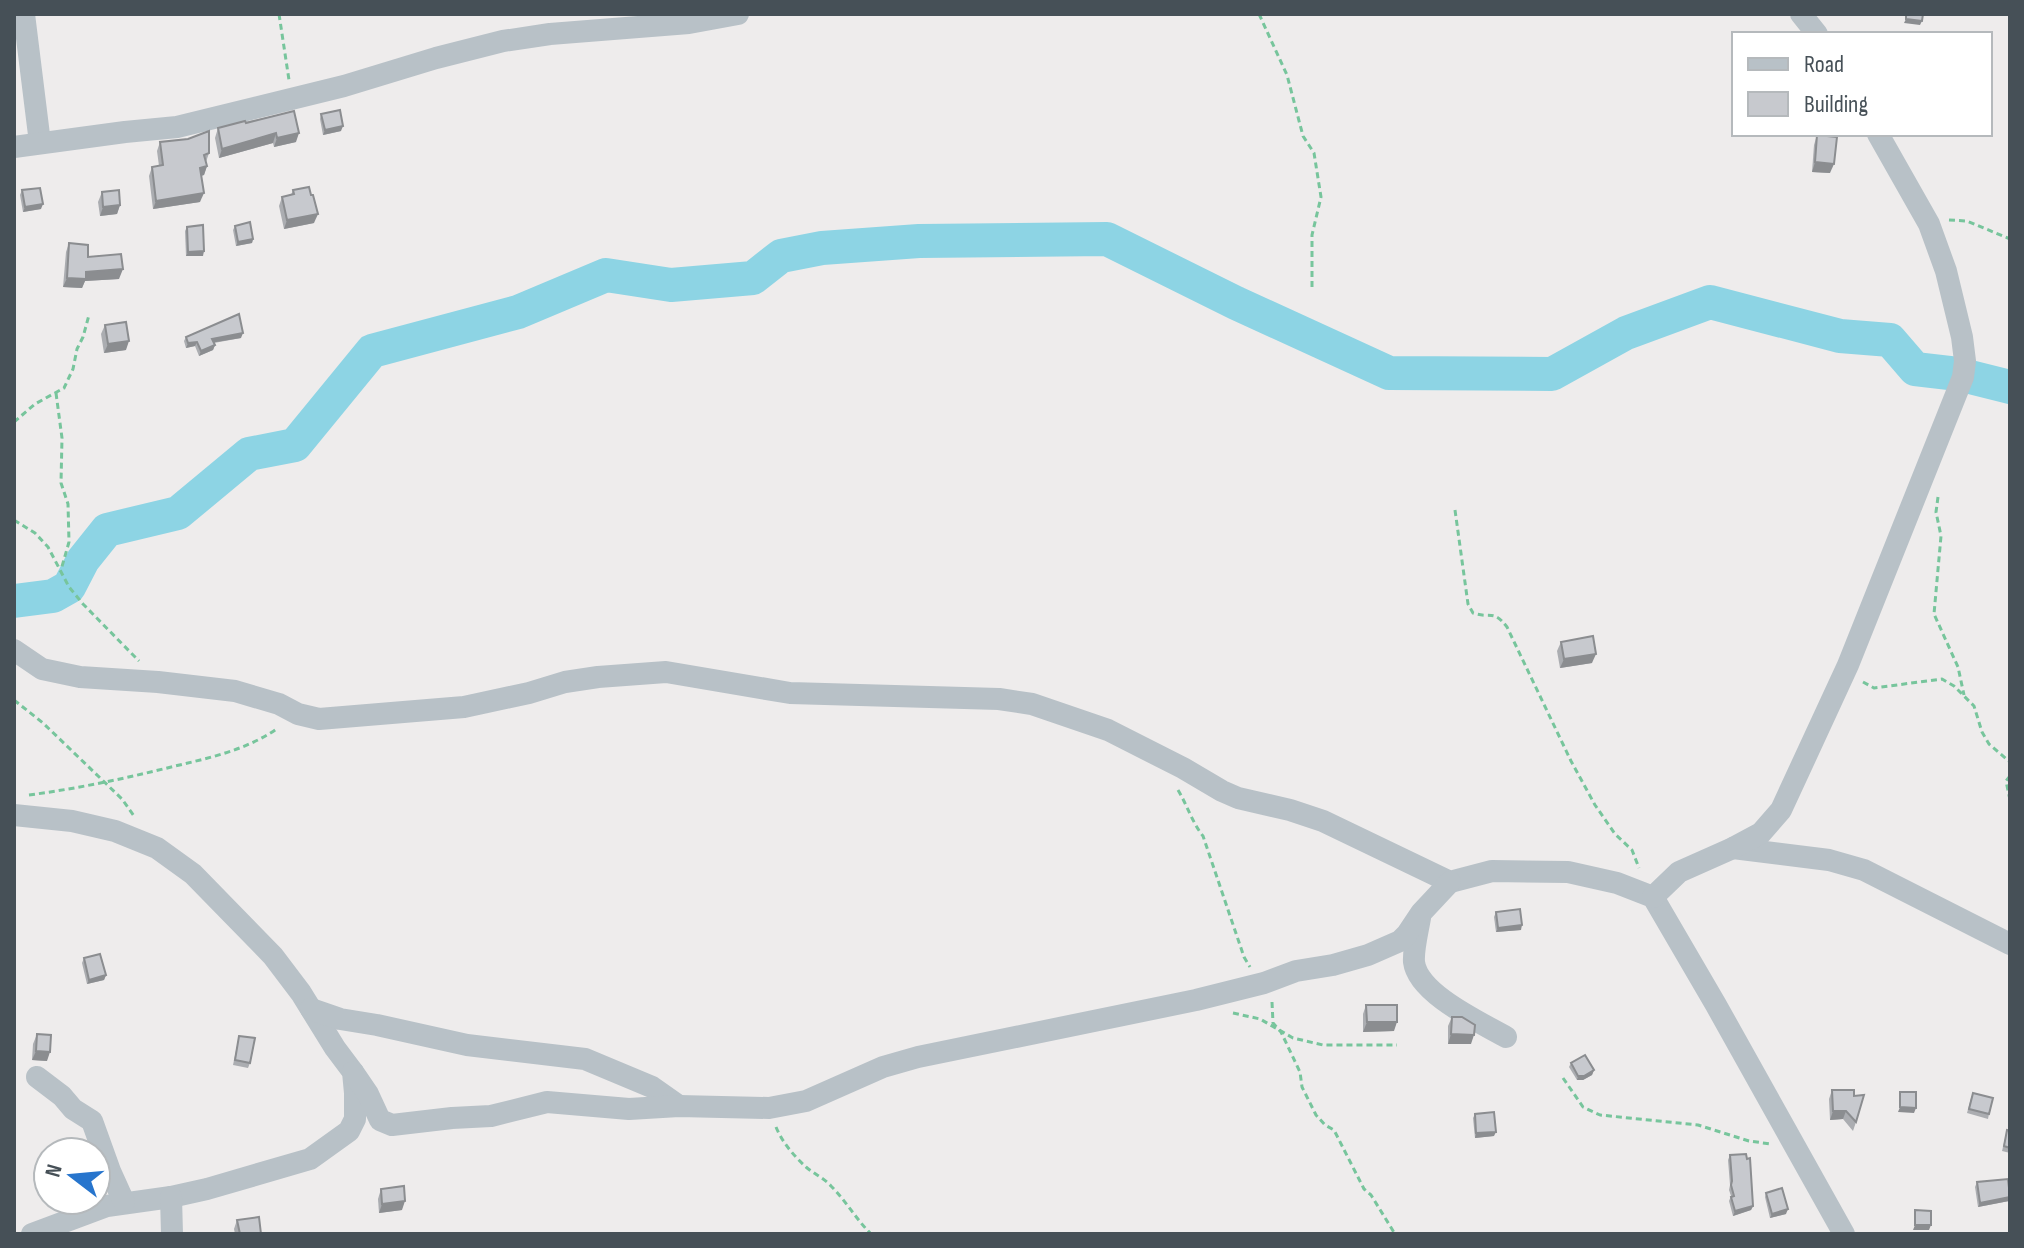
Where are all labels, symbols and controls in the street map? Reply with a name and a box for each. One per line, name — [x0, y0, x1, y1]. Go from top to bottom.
legend — [1732, 32, 1992, 136]
text: Road — [1804, 50, 1844, 79]
text: Building — [1804, 90, 1868, 119]
north arrow — [32, 1136, 112, 1216]
text: N — [40, 1162, 69, 1180]

